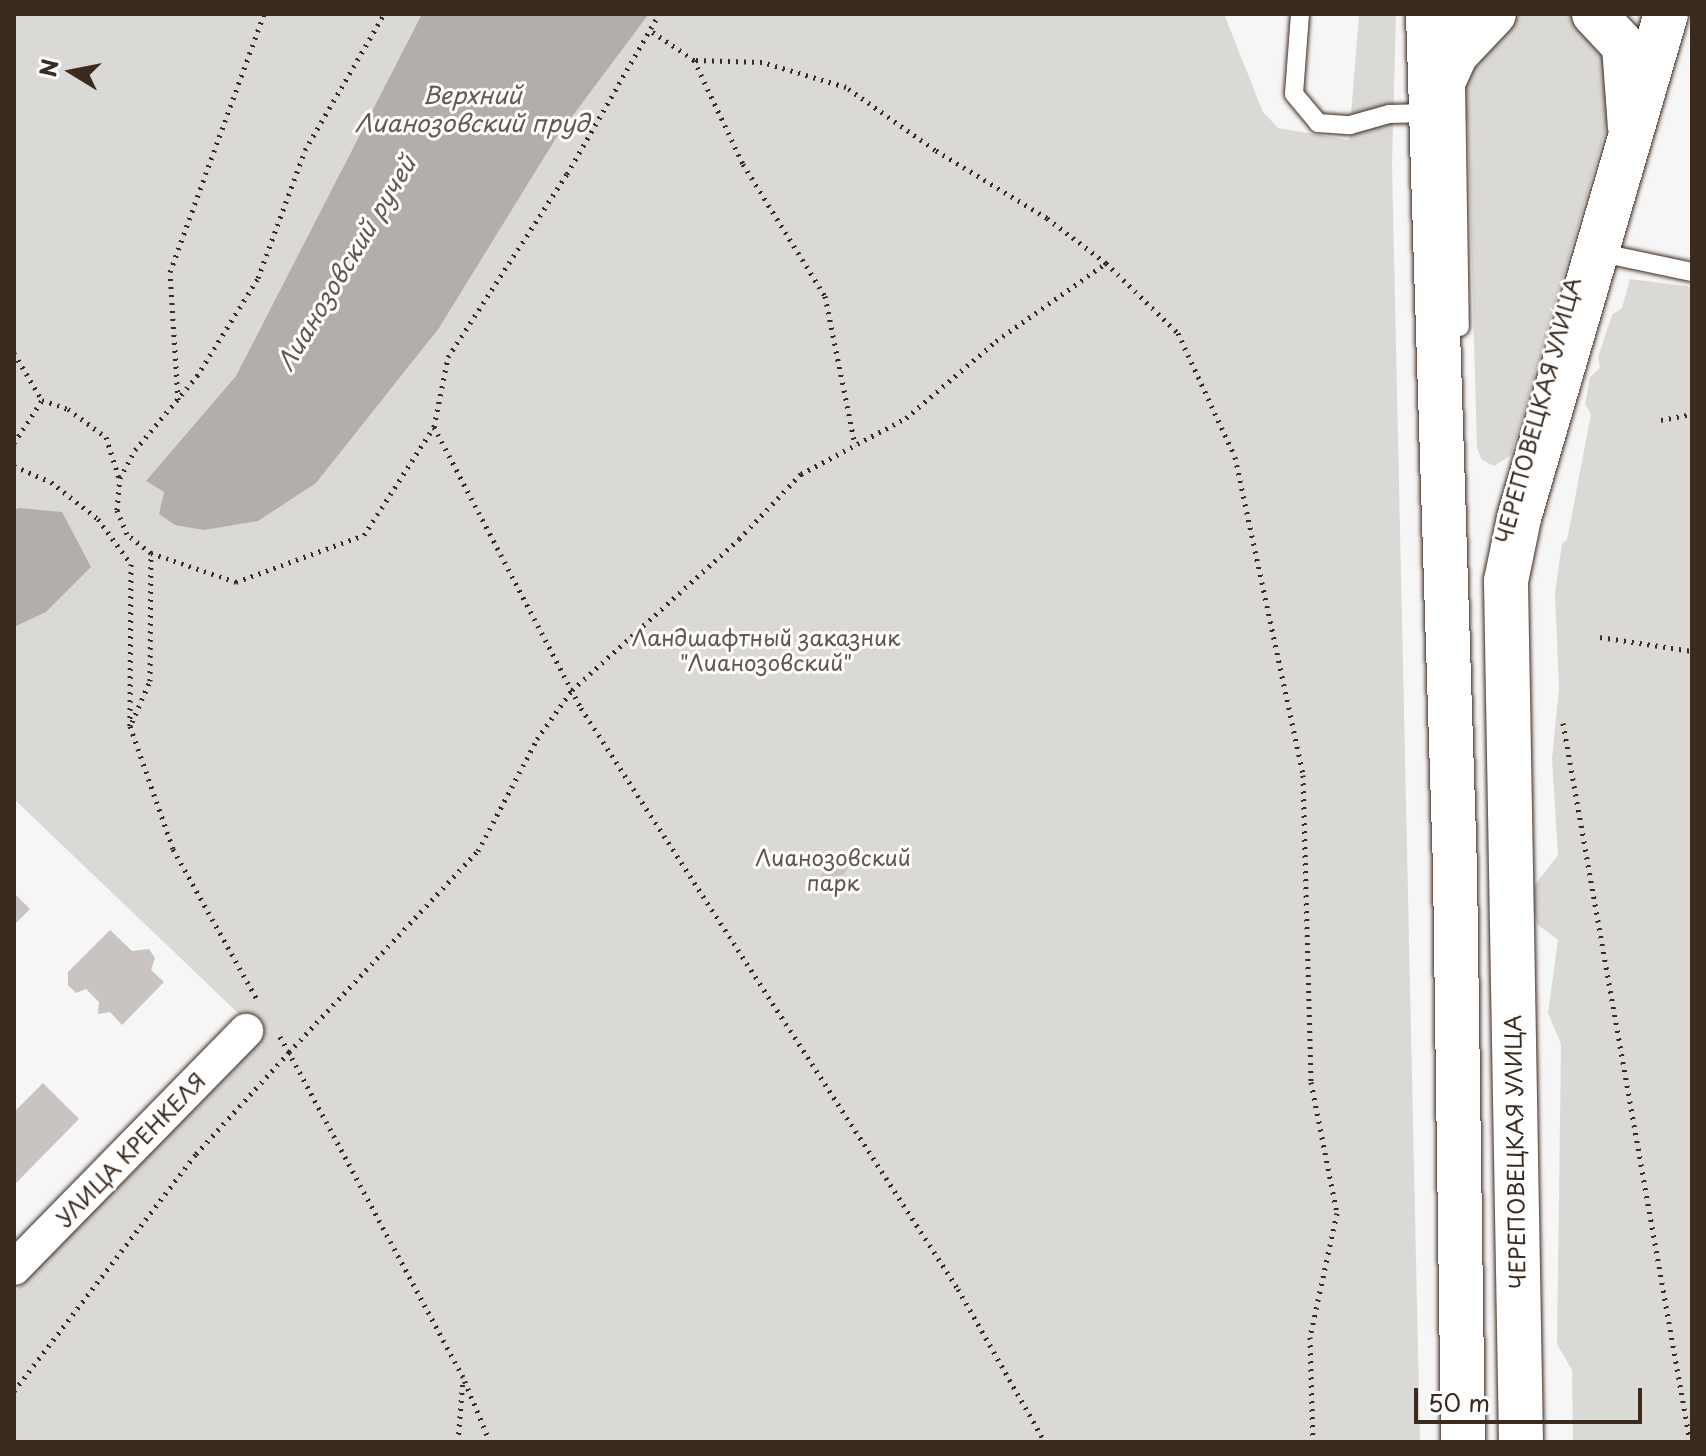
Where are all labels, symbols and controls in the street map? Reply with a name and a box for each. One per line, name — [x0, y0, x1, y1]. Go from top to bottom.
north arrow — [32, 32, 112, 112]
text: N — [30, 56, 66, 79]
water label: Верхний Лианозовский пруд — [355, 81, 589, 137]
water label: Лианозовский ручей — [270, 150, 422, 376]
street label: ЧЕРЕПОВЕЦКАЯ УЛИЦА — [1489, 274, 1585, 546]
park label: Ландшафтный заказник "Лианозовский" — [631, 623, 901, 674]
park label: Лианозовский парк — [755, 843, 911, 894]
street label: ЧЕРЕПОВЕЦКАЯ УЛИЦА — [1498, 1015, 1530, 1289]
street label: УЛИЦА КРЕНКЕЛЯ — [49, 1066, 211, 1232]
scale bar — [1418, 1372, 1646, 1422]
text: 50 m — [1428, 1384, 1490, 1420]

